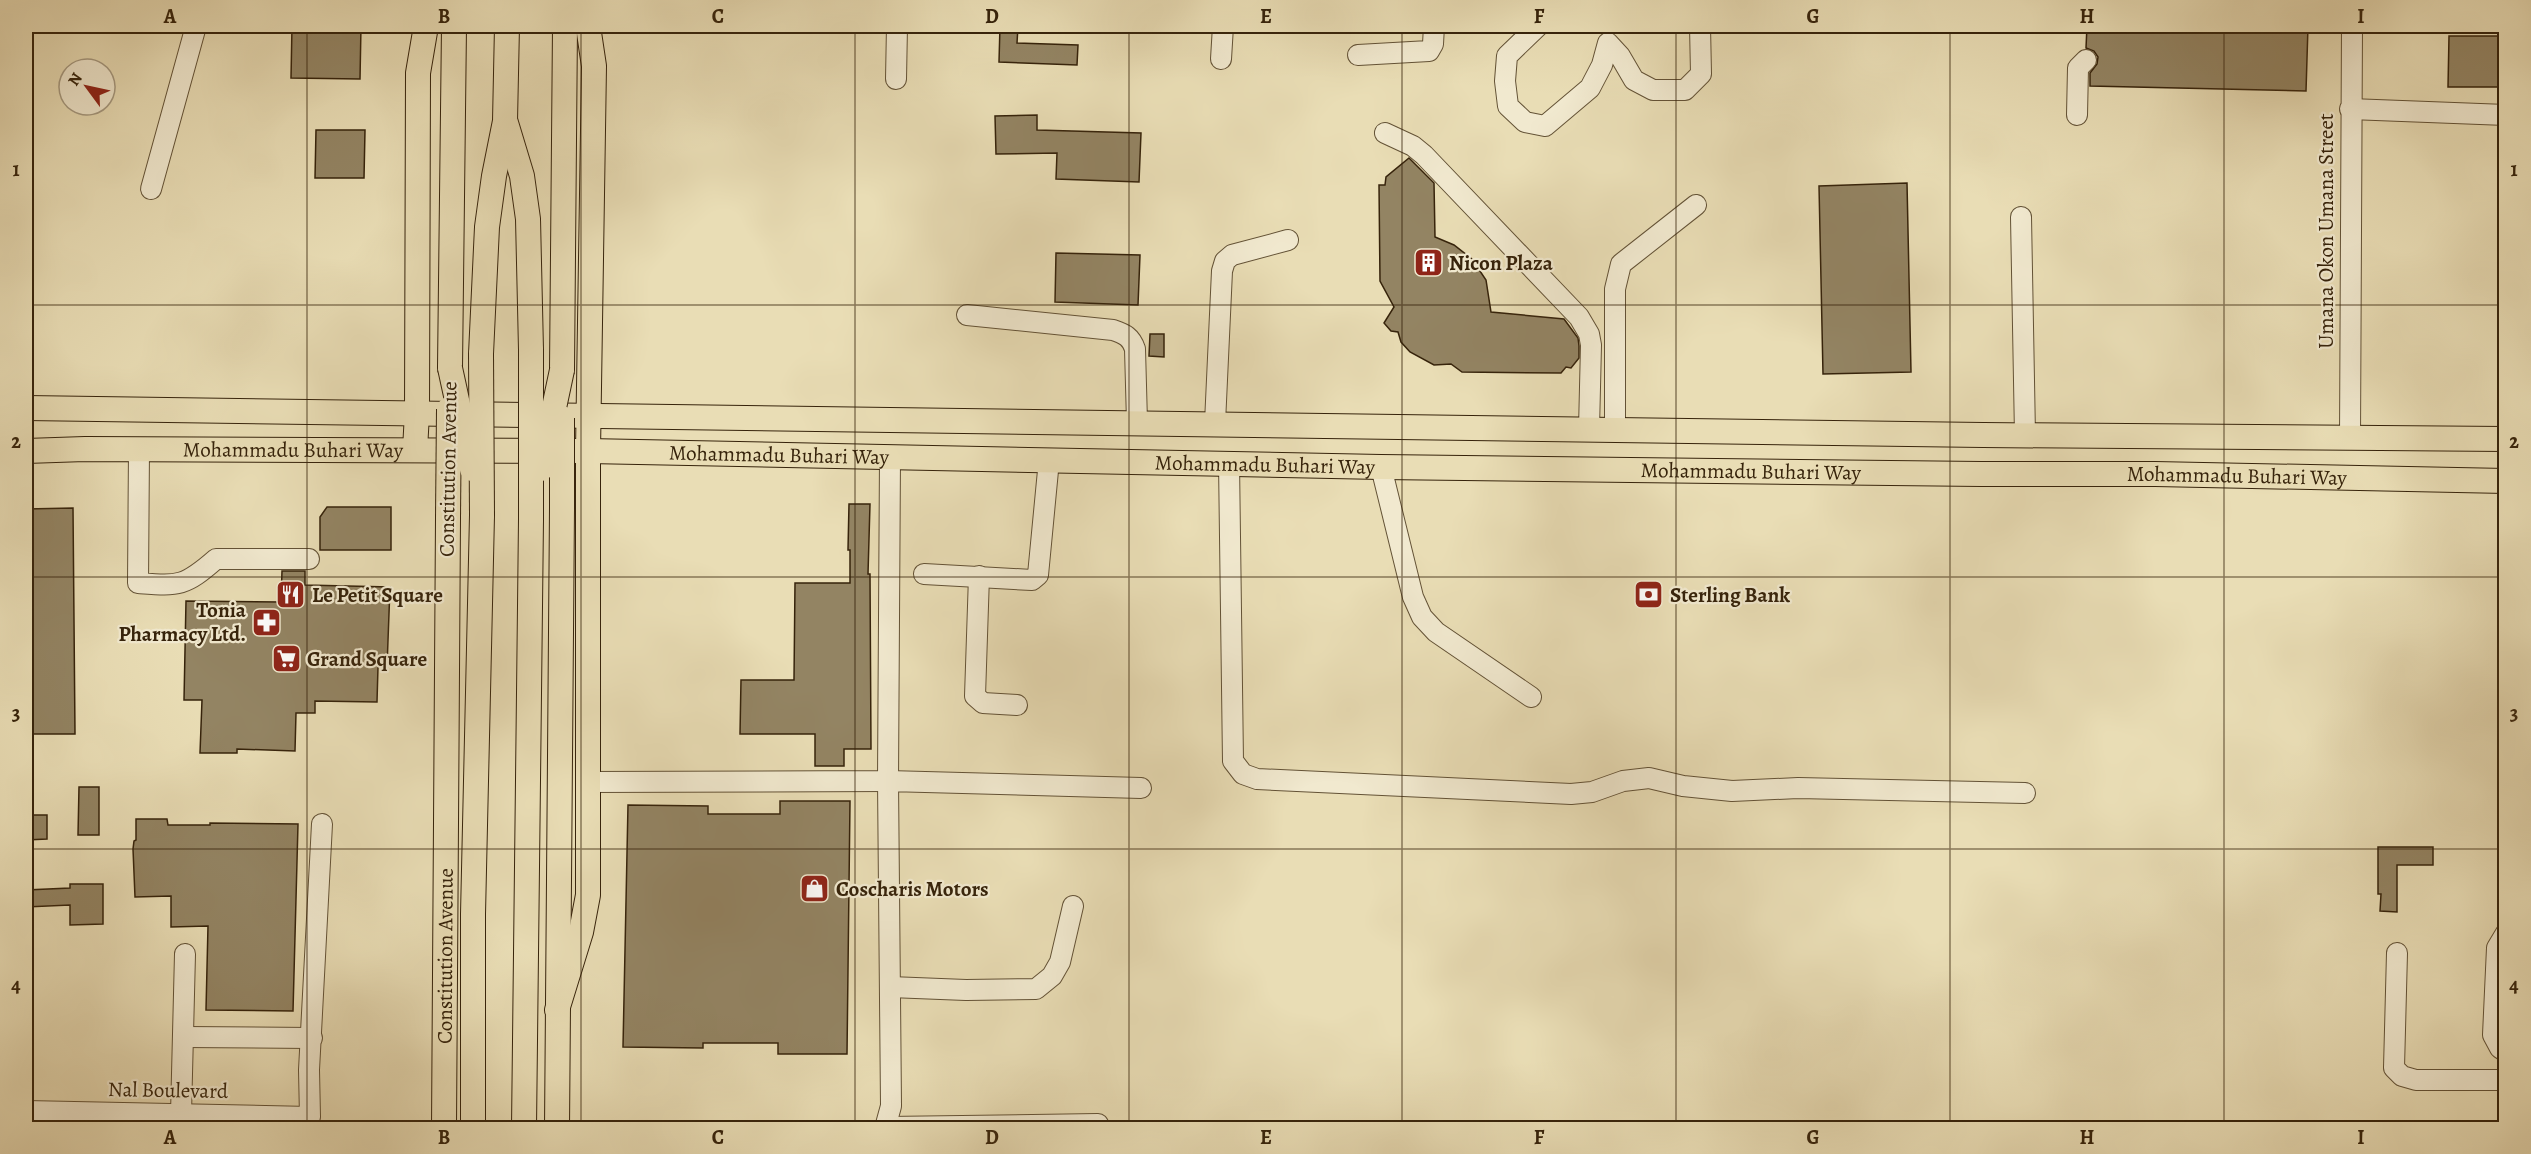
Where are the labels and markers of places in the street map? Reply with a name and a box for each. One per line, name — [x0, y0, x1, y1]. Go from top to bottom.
building icon: Nicon Plaza — [1412, 247, 1444, 279]
place label: Nicon Plaza — [1449, 249, 1554, 277]
restaurant icon: Le Petit Square — [275, 579, 307, 611]
bank icon: Sterling Bank — [1633, 579, 1665, 611]
place label: Le Petit Square — [312, 581, 443, 609]
place label: Sterling Bank — [1670, 581, 1790, 609]
place label: Tonia Pharmacy Ltd. — [118, 596, 247, 648]
pharmacy icon: Tonia Pharmacy Ltd. — [251, 606, 283, 638]
supermarket icon: Grand Square — [270, 643, 302, 675]
place label: Grand Square — [307, 645, 427, 673]
shop icon: Coscharis Motors — [799, 873, 831, 905]
place label: Coscharis Motors — [836, 875, 989, 903]

